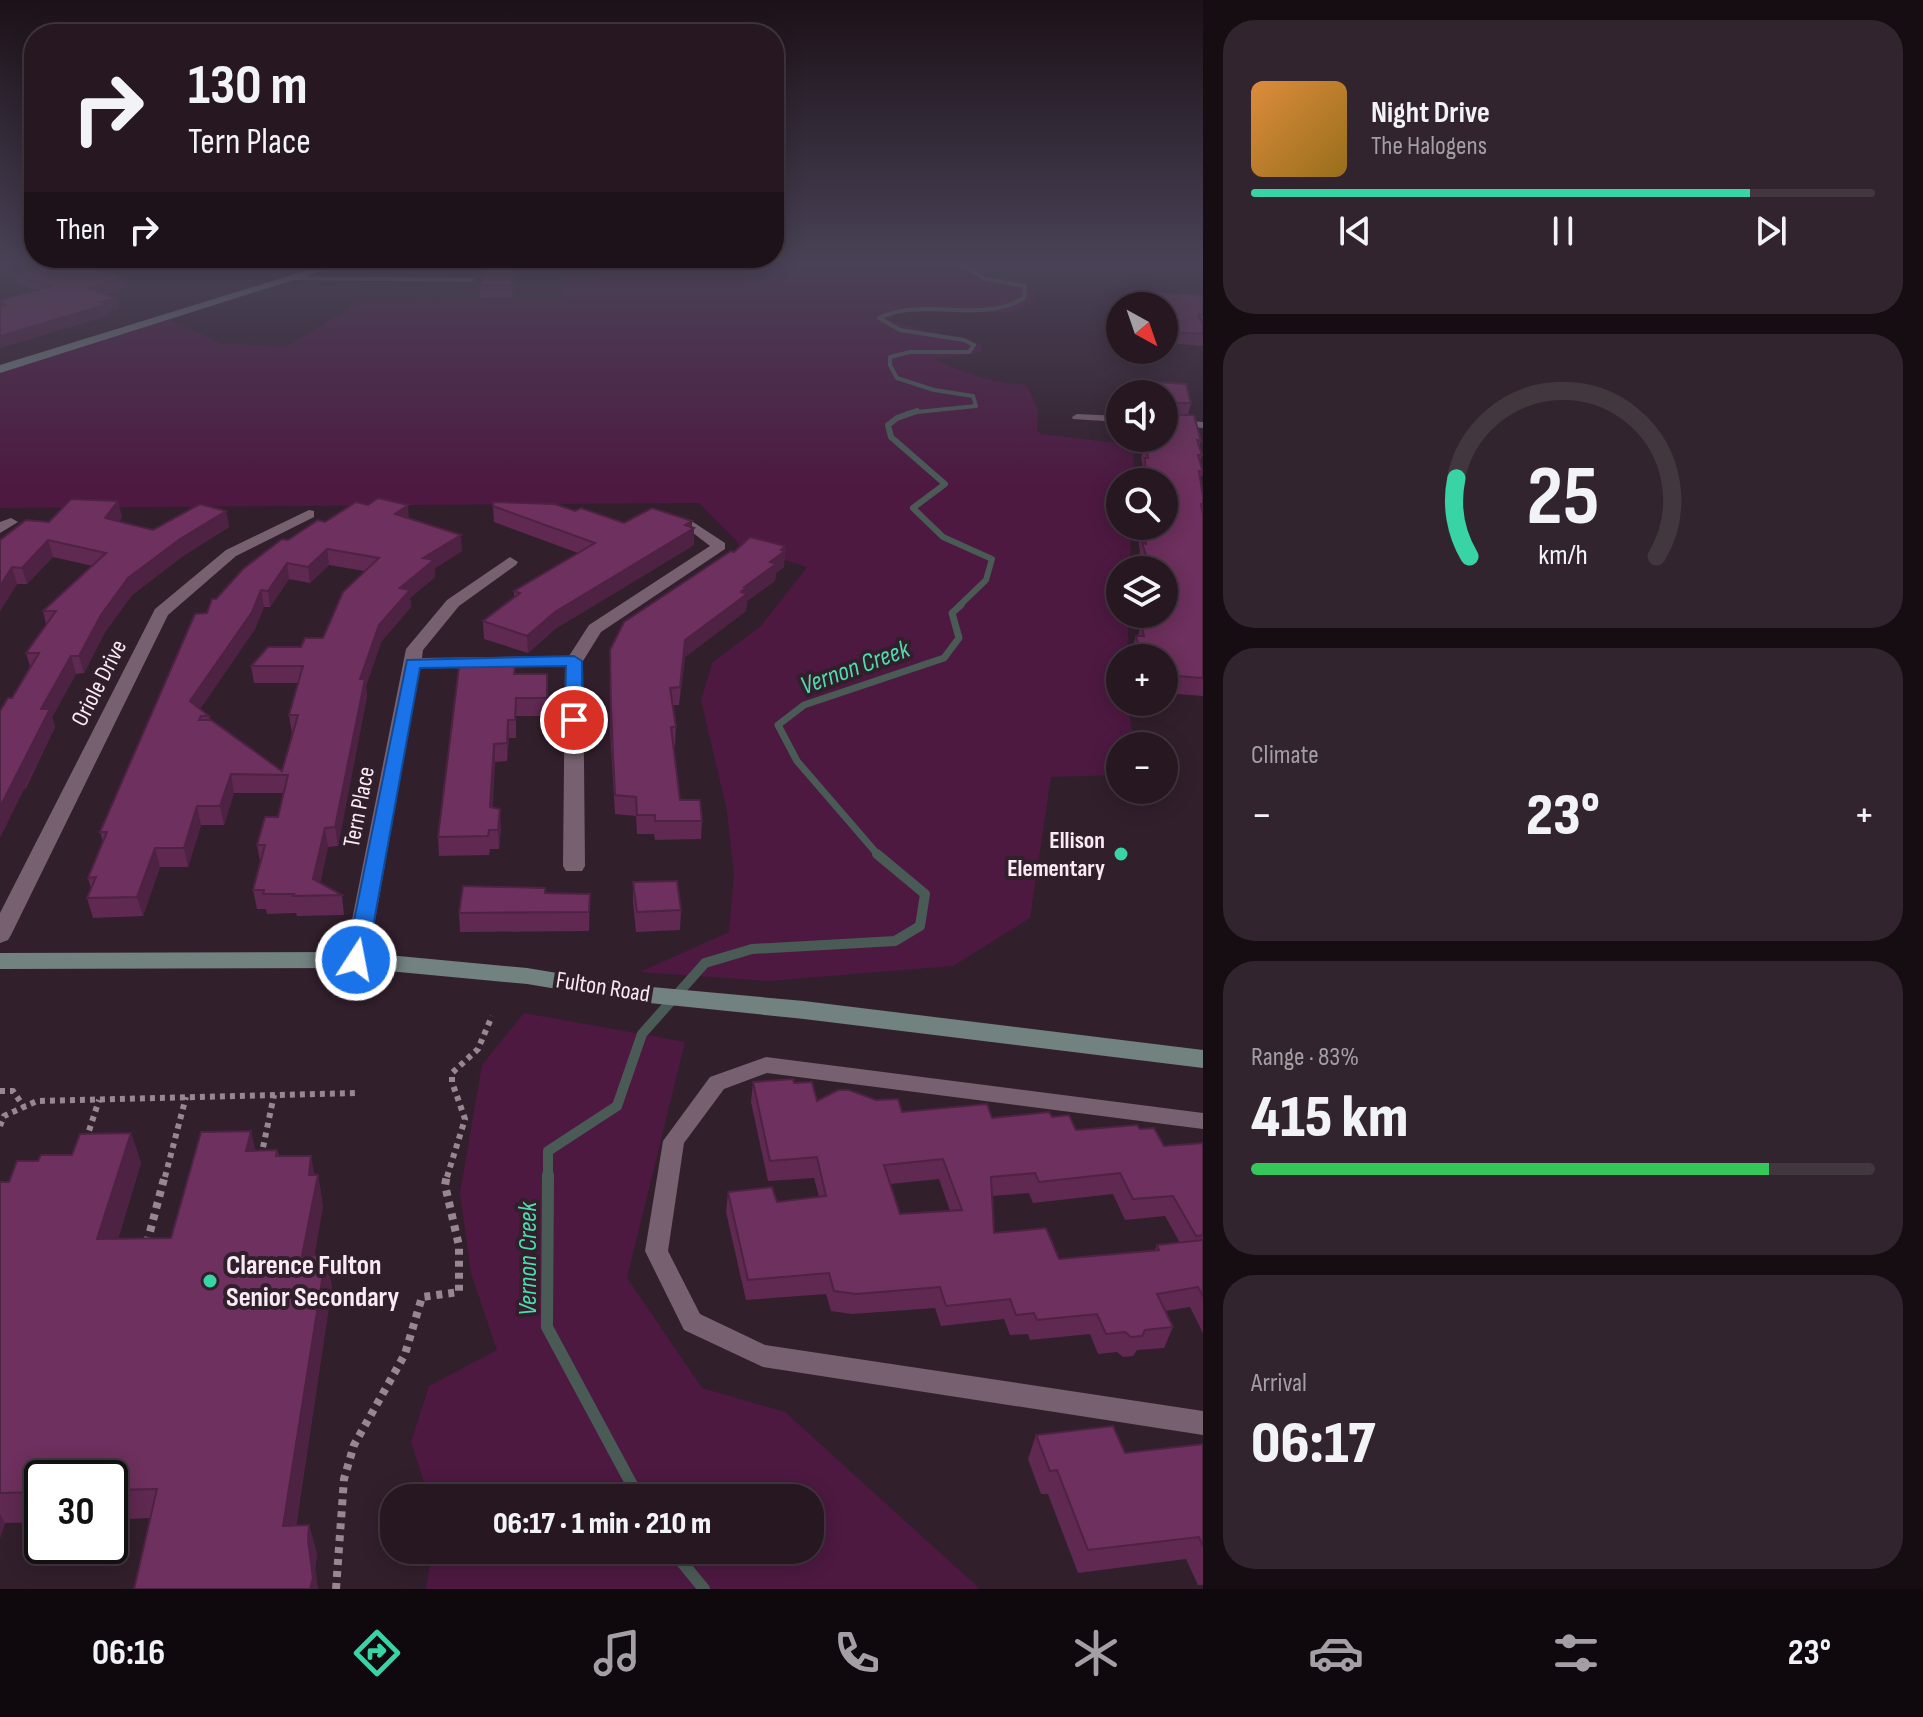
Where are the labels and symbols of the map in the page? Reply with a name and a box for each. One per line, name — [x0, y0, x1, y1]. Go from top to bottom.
north arrow — [1106, 292, 1178, 364]
water label: Vernon Creek — [796, 634, 915, 702]
street label: Oriole Drive — [65, 635, 133, 731]
pin — [540, 686, 608, 754]
street label: Tern Place — [337, 764, 381, 850]
place label: Ellison Elementary — [1007, 826, 1105, 883]
marker: Ellison Elementary — [1112, 845, 1130, 863]
position arrow — [314, 918, 398, 1002]
street label: Fulton Road — [554, 965, 652, 1009]
water label: Vernon Creek — [513, 1201, 544, 1316]
place label: Clarence Fulton Senior Secondary — [226, 1249, 400, 1314]
marker: Clarence Fulton Senior Secondary — [201, 1272, 219, 1290]
speed limit sign: 30 — [24, 1460, 128, 1564]

